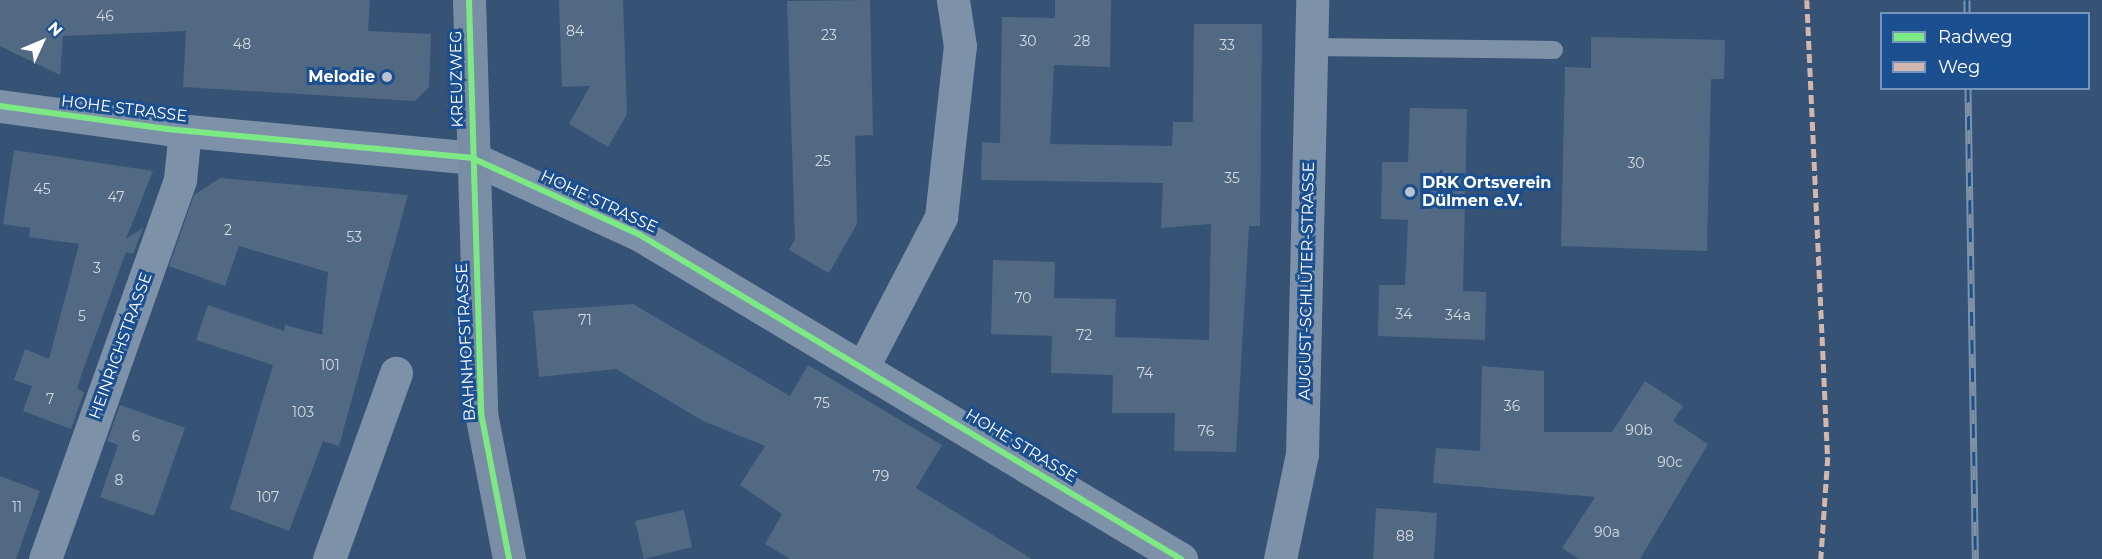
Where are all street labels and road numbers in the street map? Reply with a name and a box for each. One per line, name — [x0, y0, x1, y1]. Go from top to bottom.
street label: KREUZWEG — [447, 30, 467, 128]
street label: HOHE STRASSE — [60, 92, 188, 126]
street label: AUGUST-SCHLÜTER-STRASSE — [1295, 162, 1319, 400]
street label: HOHE STRASSE — [538, 167, 660, 237]
street label: BAHNHOFSTRASSE — [452, 262, 480, 422]
street label: HEINRICHSTRASSE — [86, 270, 156, 422]
street label: HOHE STRASSE — [962, 405, 1080, 487]

